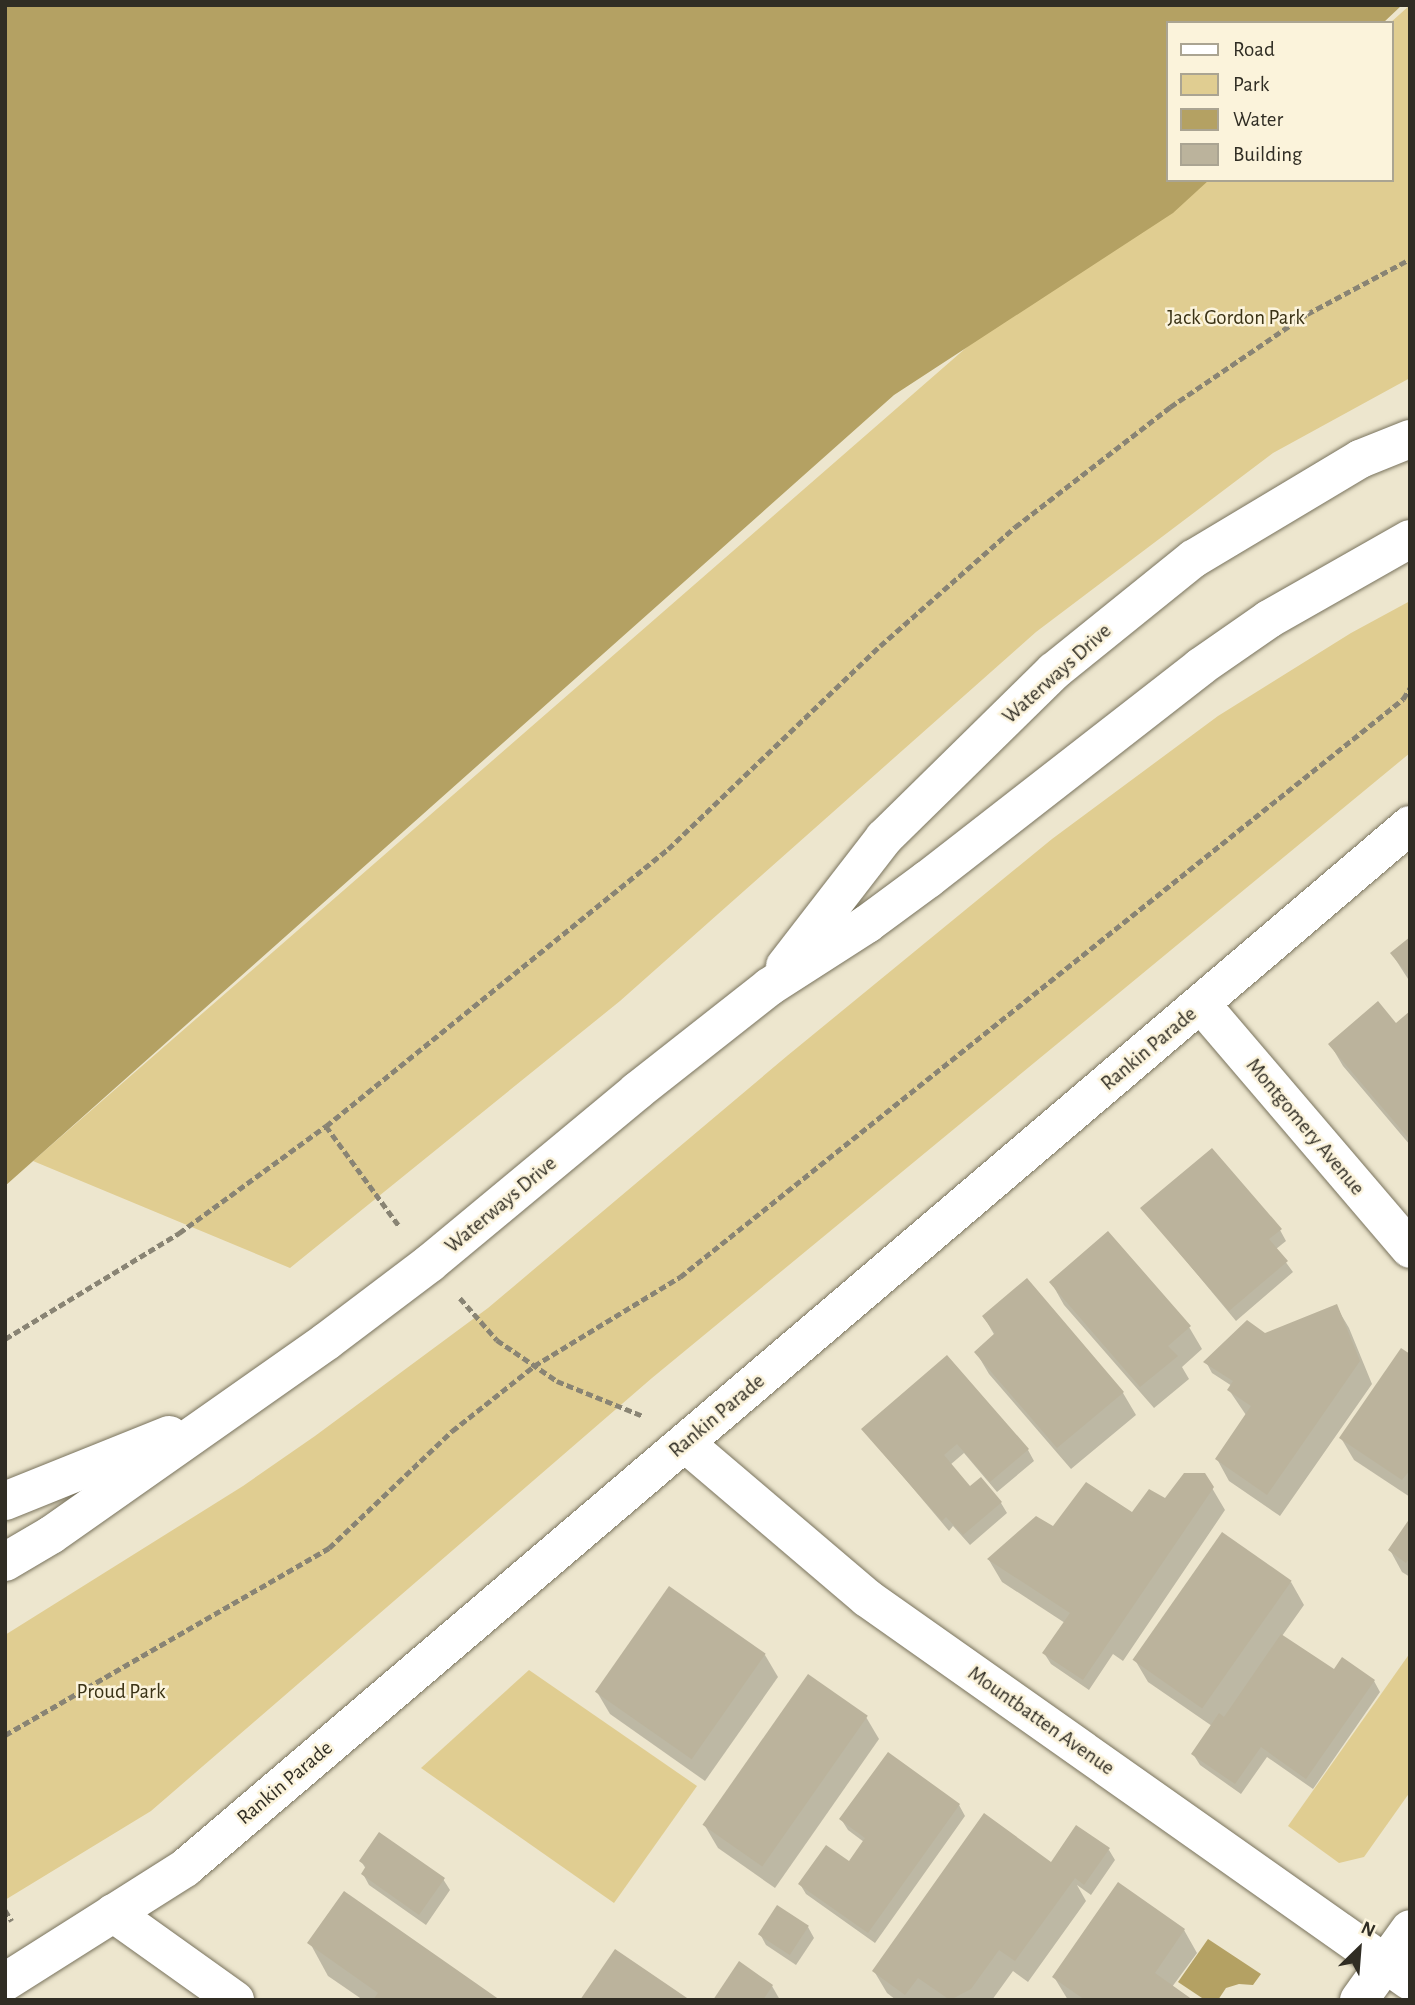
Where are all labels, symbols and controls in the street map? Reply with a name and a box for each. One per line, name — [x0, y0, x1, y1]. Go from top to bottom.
legend — [1166, 21, 1394, 182]
text: Road — [1233, 39, 1275, 60]
text: Park — [1233, 74, 1269, 95]
text: Water — [1233, 109, 1283, 130]
text: Building — [1233, 144, 1302, 165]
park label: Jack Gordon Park — [1167, 305, 1305, 331]
street label: Waterways Drive — [997, 619, 1117, 729]
street label: Rankin Parade — [1096, 1002, 1202, 1096]
street label: Montgomery Avenue — [1240, 1053, 1370, 1201]
street label: Waterways Drive — [440, 1151, 562, 1259]
street label: Rankin Parade — [664, 1369, 770, 1463]
street label: Mountbatten Avenue — [963, 1661, 1119, 1781]
park label: Proud Park — [77, 1679, 165, 1705]
street label: Rankin Parade — [232, 1736, 338, 1830]
north arrow — [1324, 1914, 1394, 1984]
text: N — [1358, 1918, 1378, 1941]

